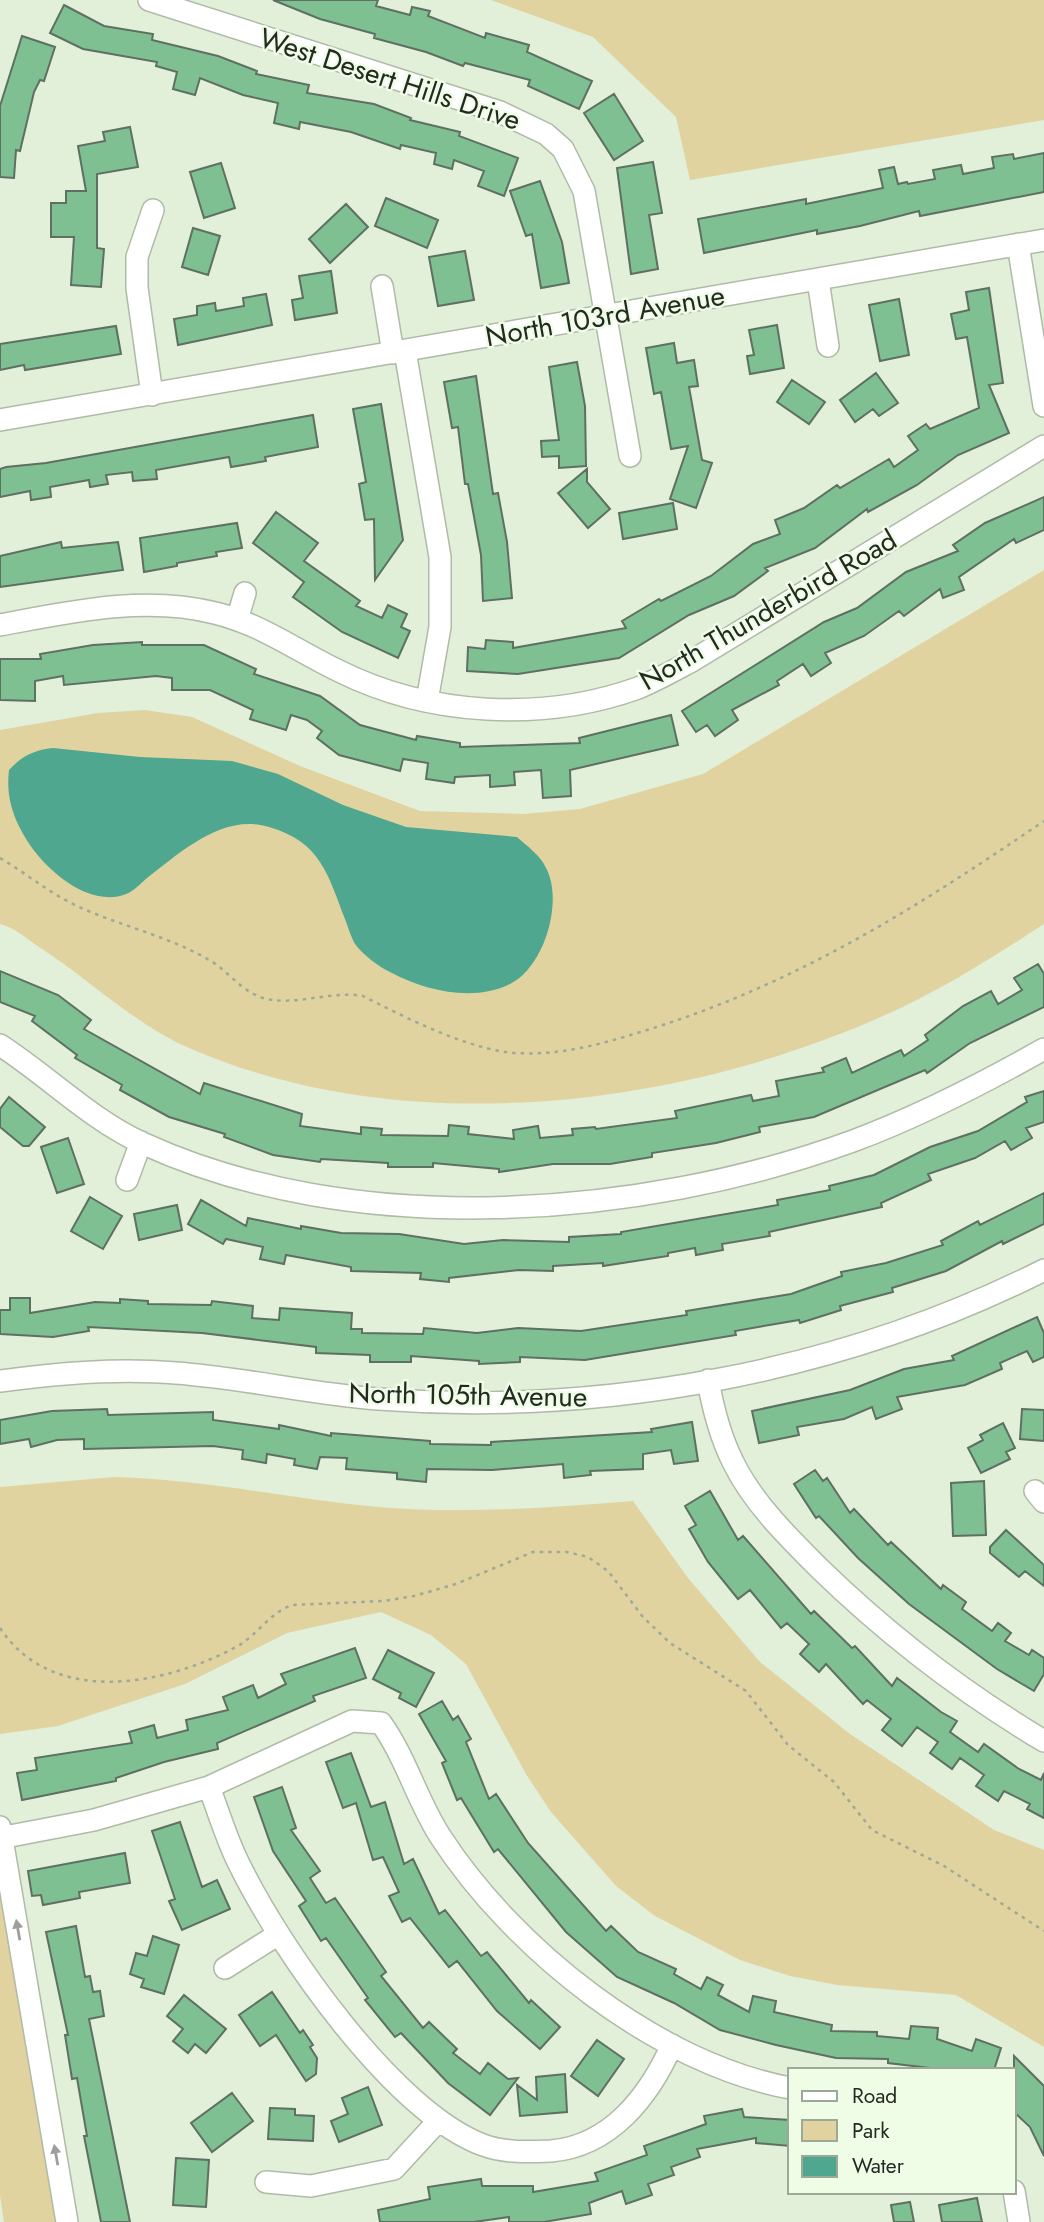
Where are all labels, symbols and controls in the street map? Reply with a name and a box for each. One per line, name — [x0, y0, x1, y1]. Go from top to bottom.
street label: West Desert Hills Drive — [254, 17, 526, 141]
street label: North 103rd Avenue — [482, 275, 728, 357]
street label: North Thunderbird Road — [632, 519, 904, 701]
street label: North 105th Avenue — [348, 1372, 588, 1418]
one-way arrow — [12, 1919, 23, 1941]
legend — [788, 2068, 1016, 2194]
text: Road — [852, 2081, 897, 2111]
text: Park — [852, 2116, 890, 2146]
one-way arrow — [50, 2144, 61, 2166]
text: Water — [852, 2151, 905, 2181]

